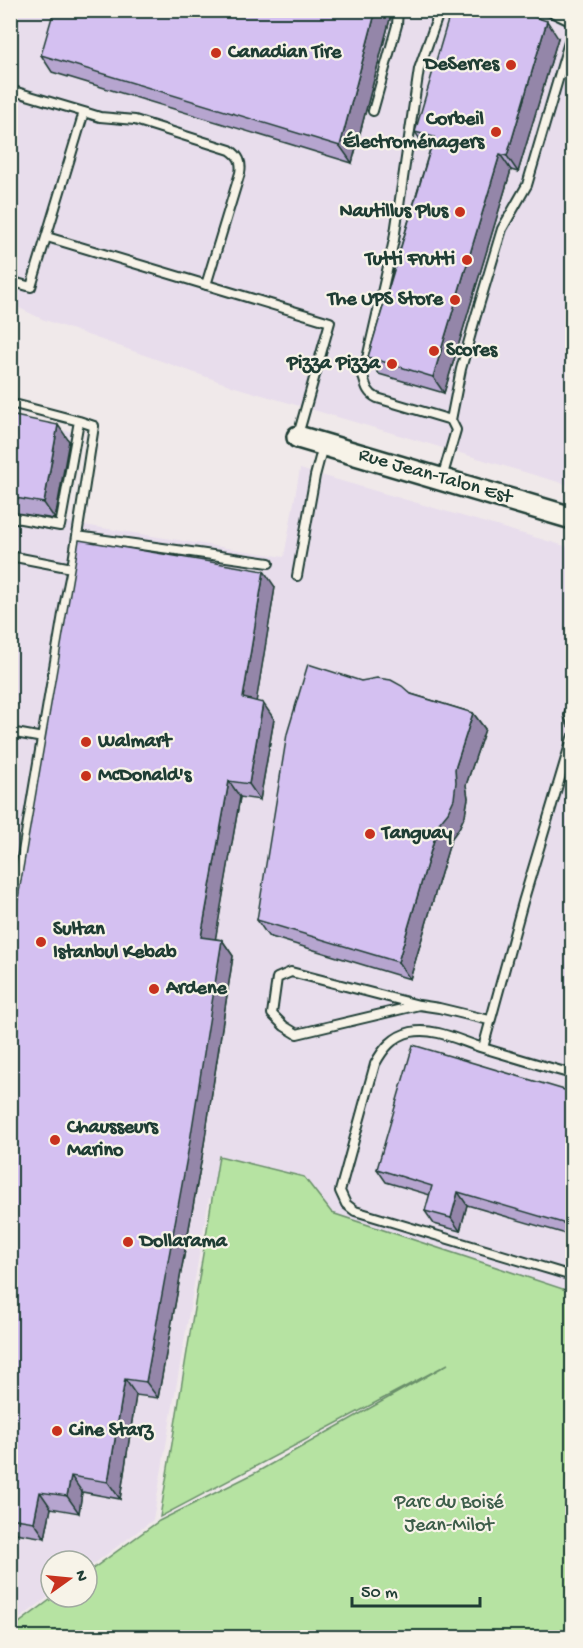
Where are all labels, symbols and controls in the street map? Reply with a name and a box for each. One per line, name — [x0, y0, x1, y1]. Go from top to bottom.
place label: Canadian Tire — [227, 42, 342, 65]
marker: Canadian Tire — [209, 46, 223, 60]
place label: DeSerres — [422, 54, 501, 77]
marker: DeSerres — [504, 58, 518, 72]
place label: Corbeil Électroménagers — [343, 109, 486, 155]
marker: Corbeil Électroménagers — [489, 125, 503, 139]
place label: Nautillus Plus — [339, 201, 450, 224]
marker: Nautillus Plus — [453, 205, 467, 219]
place label: Tutti Frutti — [363, 249, 455, 272]
marker: Tutti Frutti — [460, 253, 474, 267]
place label: The UPS Store — [326, 289, 444, 312]
marker: The UPS Store — [448, 293, 462, 307]
place label: Scores — [446, 340, 499, 363]
marker: Scores — [427, 344, 441, 358]
place label: Pizza Pizza — [286, 353, 381, 376]
marker: Pizza Pizza — [385, 357, 399, 371]
street label: Rue Jean-Talon Est — [356, 444, 516, 510]
place label: Walmart — [97, 731, 173, 754]
marker: Walmart — [79, 735, 93, 749]
place label: McDonald's — [98, 765, 193, 788]
marker: McDonald's — [79, 769, 93, 783]
place label: Tanguay — [380, 823, 452, 846]
marker: Tanguay — [363, 827, 377, 841]
place label: Sultan Istanbul Kebab — [53, 919, 177, 965]
marker: Sultan Istanbul Kebab — [34, 935, 48, 949]
place label: Ardene — [165, 978, 227, 1001]
marker: Ardene — [147, 982, 161, 996]
place label: Chausseurs Marino — [66, 1117, 160, 1163]
marker: Chausseurs Marino — [48, 1133, 62, 1147]
place label: Dollarama — [138, 1231, 228, 1254]
marker: Dollarama — [121, 1235, 135, 1249]
place label: Cine Starz — [68, 1420, 154, 1443]
marker: Cine Starz — [50, 1424, 64, 1438]
park label: Parc du Boisé Jean-Milot — [393, 1492, 504, 1538]
north arrow — [39, 1549, 99, 1609]
text: N — [70, 1569, 91, 1584]
scale bar — [352, 1570, 480, 1608]
text: 50 m — [361, 1583, 398, 1604]

